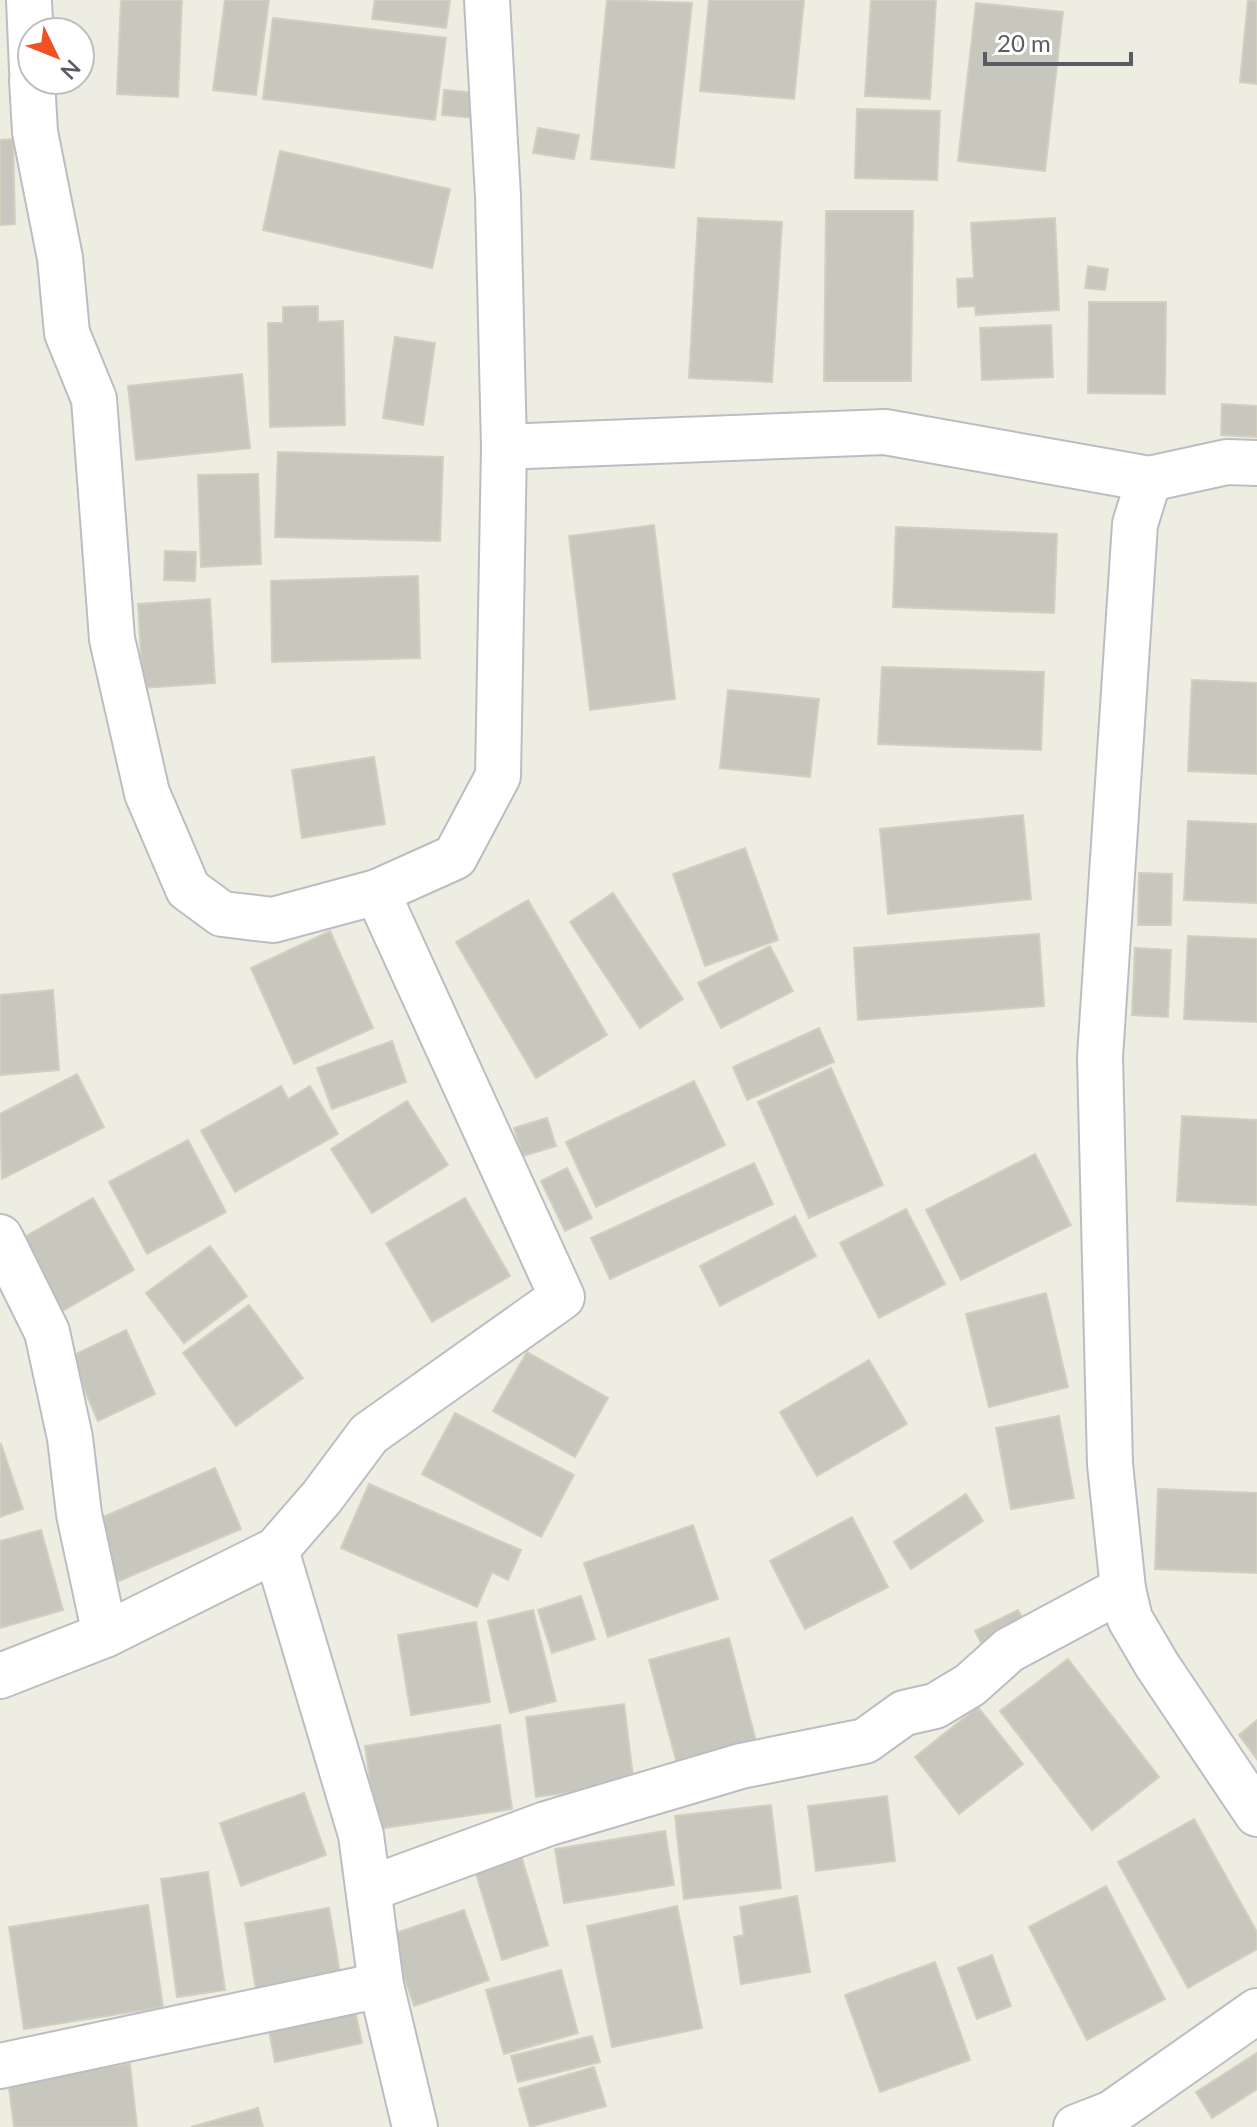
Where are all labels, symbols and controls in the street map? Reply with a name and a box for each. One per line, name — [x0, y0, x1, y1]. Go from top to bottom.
north arrow — [16, 16, 96, 96]
scale bar — [985, 16, 1131, 66]
text: 20 m — [997, 28, 1051, 57]
text: N — [55, 55, 87, 85]

